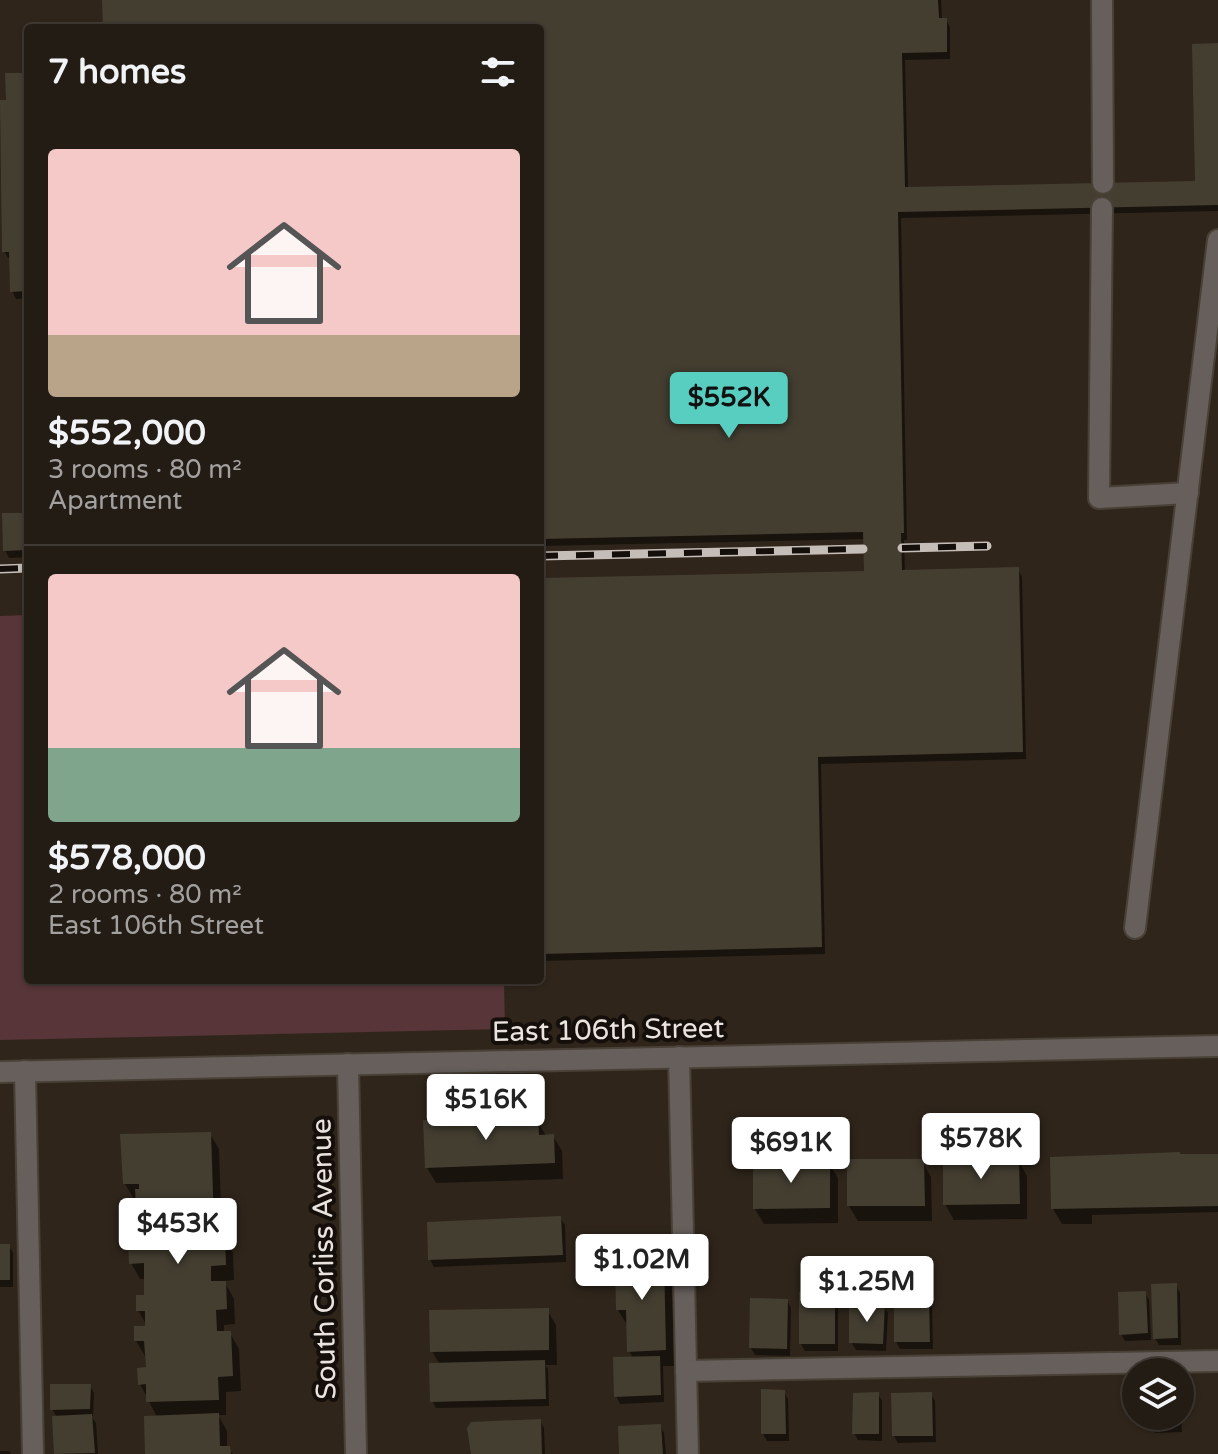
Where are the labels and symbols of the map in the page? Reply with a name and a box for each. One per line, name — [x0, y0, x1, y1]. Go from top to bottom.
pin: $552K — [673, 372, 785, 440]
street label: East 106th Street — [491, 1011, 725, 1049]
pin: $516K — [430, 1074, 542, 1142]
pin: $578K — [925, 1113, 1037, 1181]
pin: $691K — [735, 1117, 847, 1185]
street label: South Corliss Avenue — [305, 1118, 343, 1400]
pin: $453K — [122, 1198, 234, 1266]
pin: $1.02M — [577, 1234, 707, 1302]
pin: $1.25M — [802, 1256, 932, 1324]

